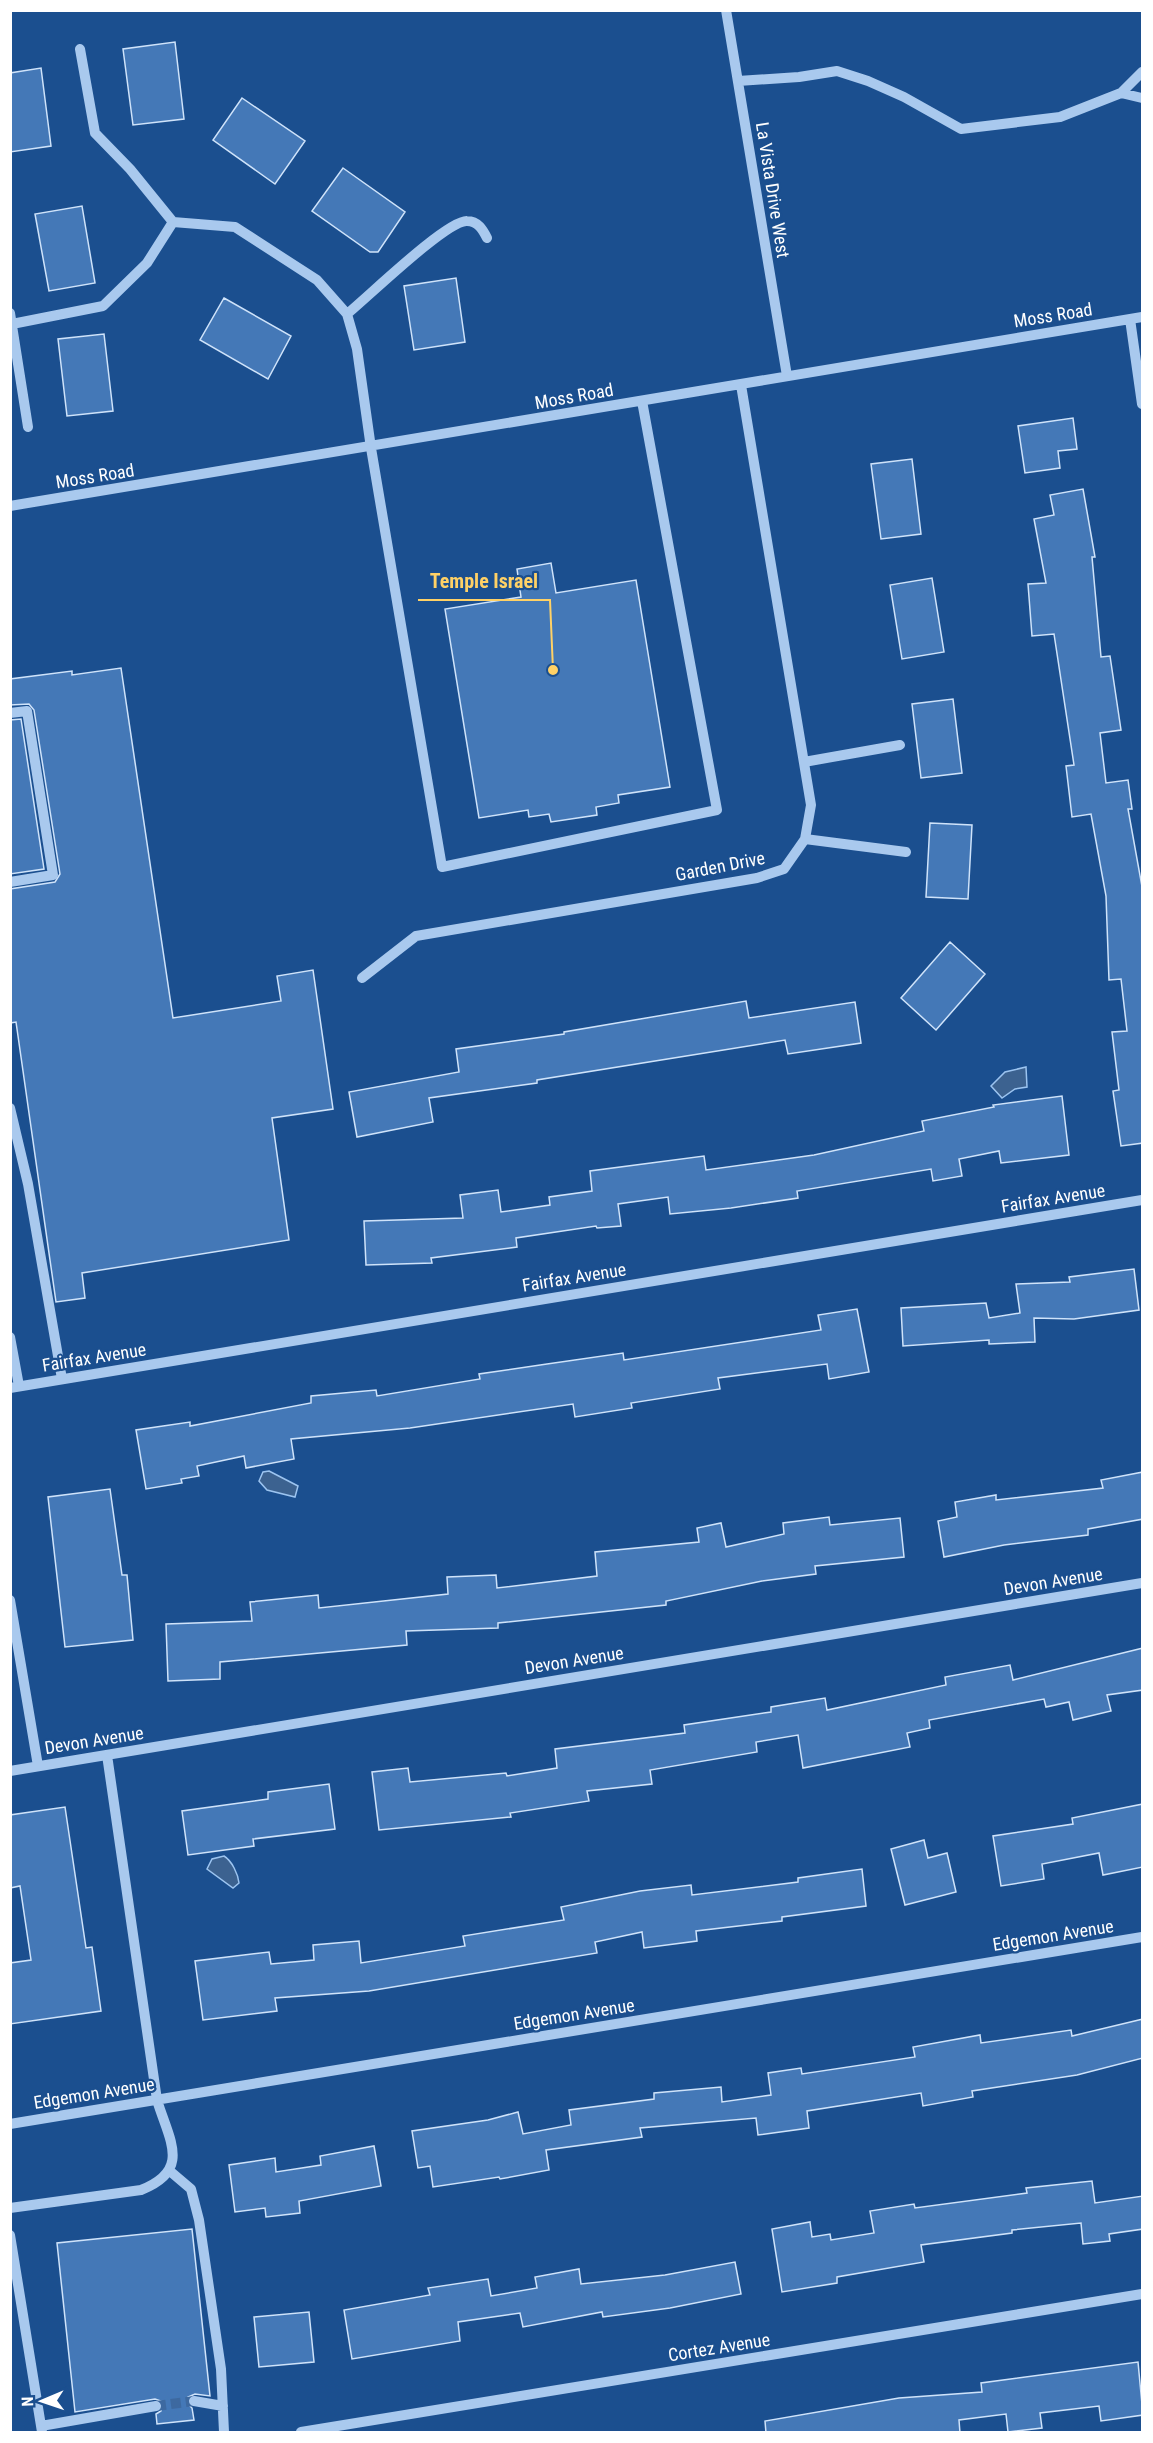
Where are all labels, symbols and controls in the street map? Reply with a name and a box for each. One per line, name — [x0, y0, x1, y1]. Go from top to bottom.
street label: La Vista Drive West — [752, 121, 794, 259]
street label: Moss Road — [1012, 298, 1094, 332]
street label: Moss Road — [533, 379, 615, 413]
street label: Moss Road — [54, 459, 136, 493]
callout: Temple Israel — [418, 562, 550, 600]
text: Temple Israel — [430, 569, 538, 593]
street label: Garden Drive — [673, 847, 767, 885]
street label: Fairfax Avenue — [1000, 1179, 1106, 1217]
street label: Fairfax Avenue — [521, 1258, 627, 1296]
street label: Fairfax Avenue — [41, 1338, 147, 1376]
street label: Devon Avenue — [1002, 1563, 1104, 1599]
street label: Devon Avenue — [523, 1642, 625, 1678]
street label: Devon Avenue — [43, 1722, 145, 1758]
street label: Edgemon Avenue — [991, 1915, 1115, 1955]
street label: Edgemon Avenue — [512, 1994, 636, 2034]
street label: Edgemon Avenue — [32, 2073, 156, 2113]
street label: Cortez Avenue — [667, 2329, 771, 2365]
north arrow — [12, 2371, 72, 2431]
text: N — [18, 2396, 37, 2407]

